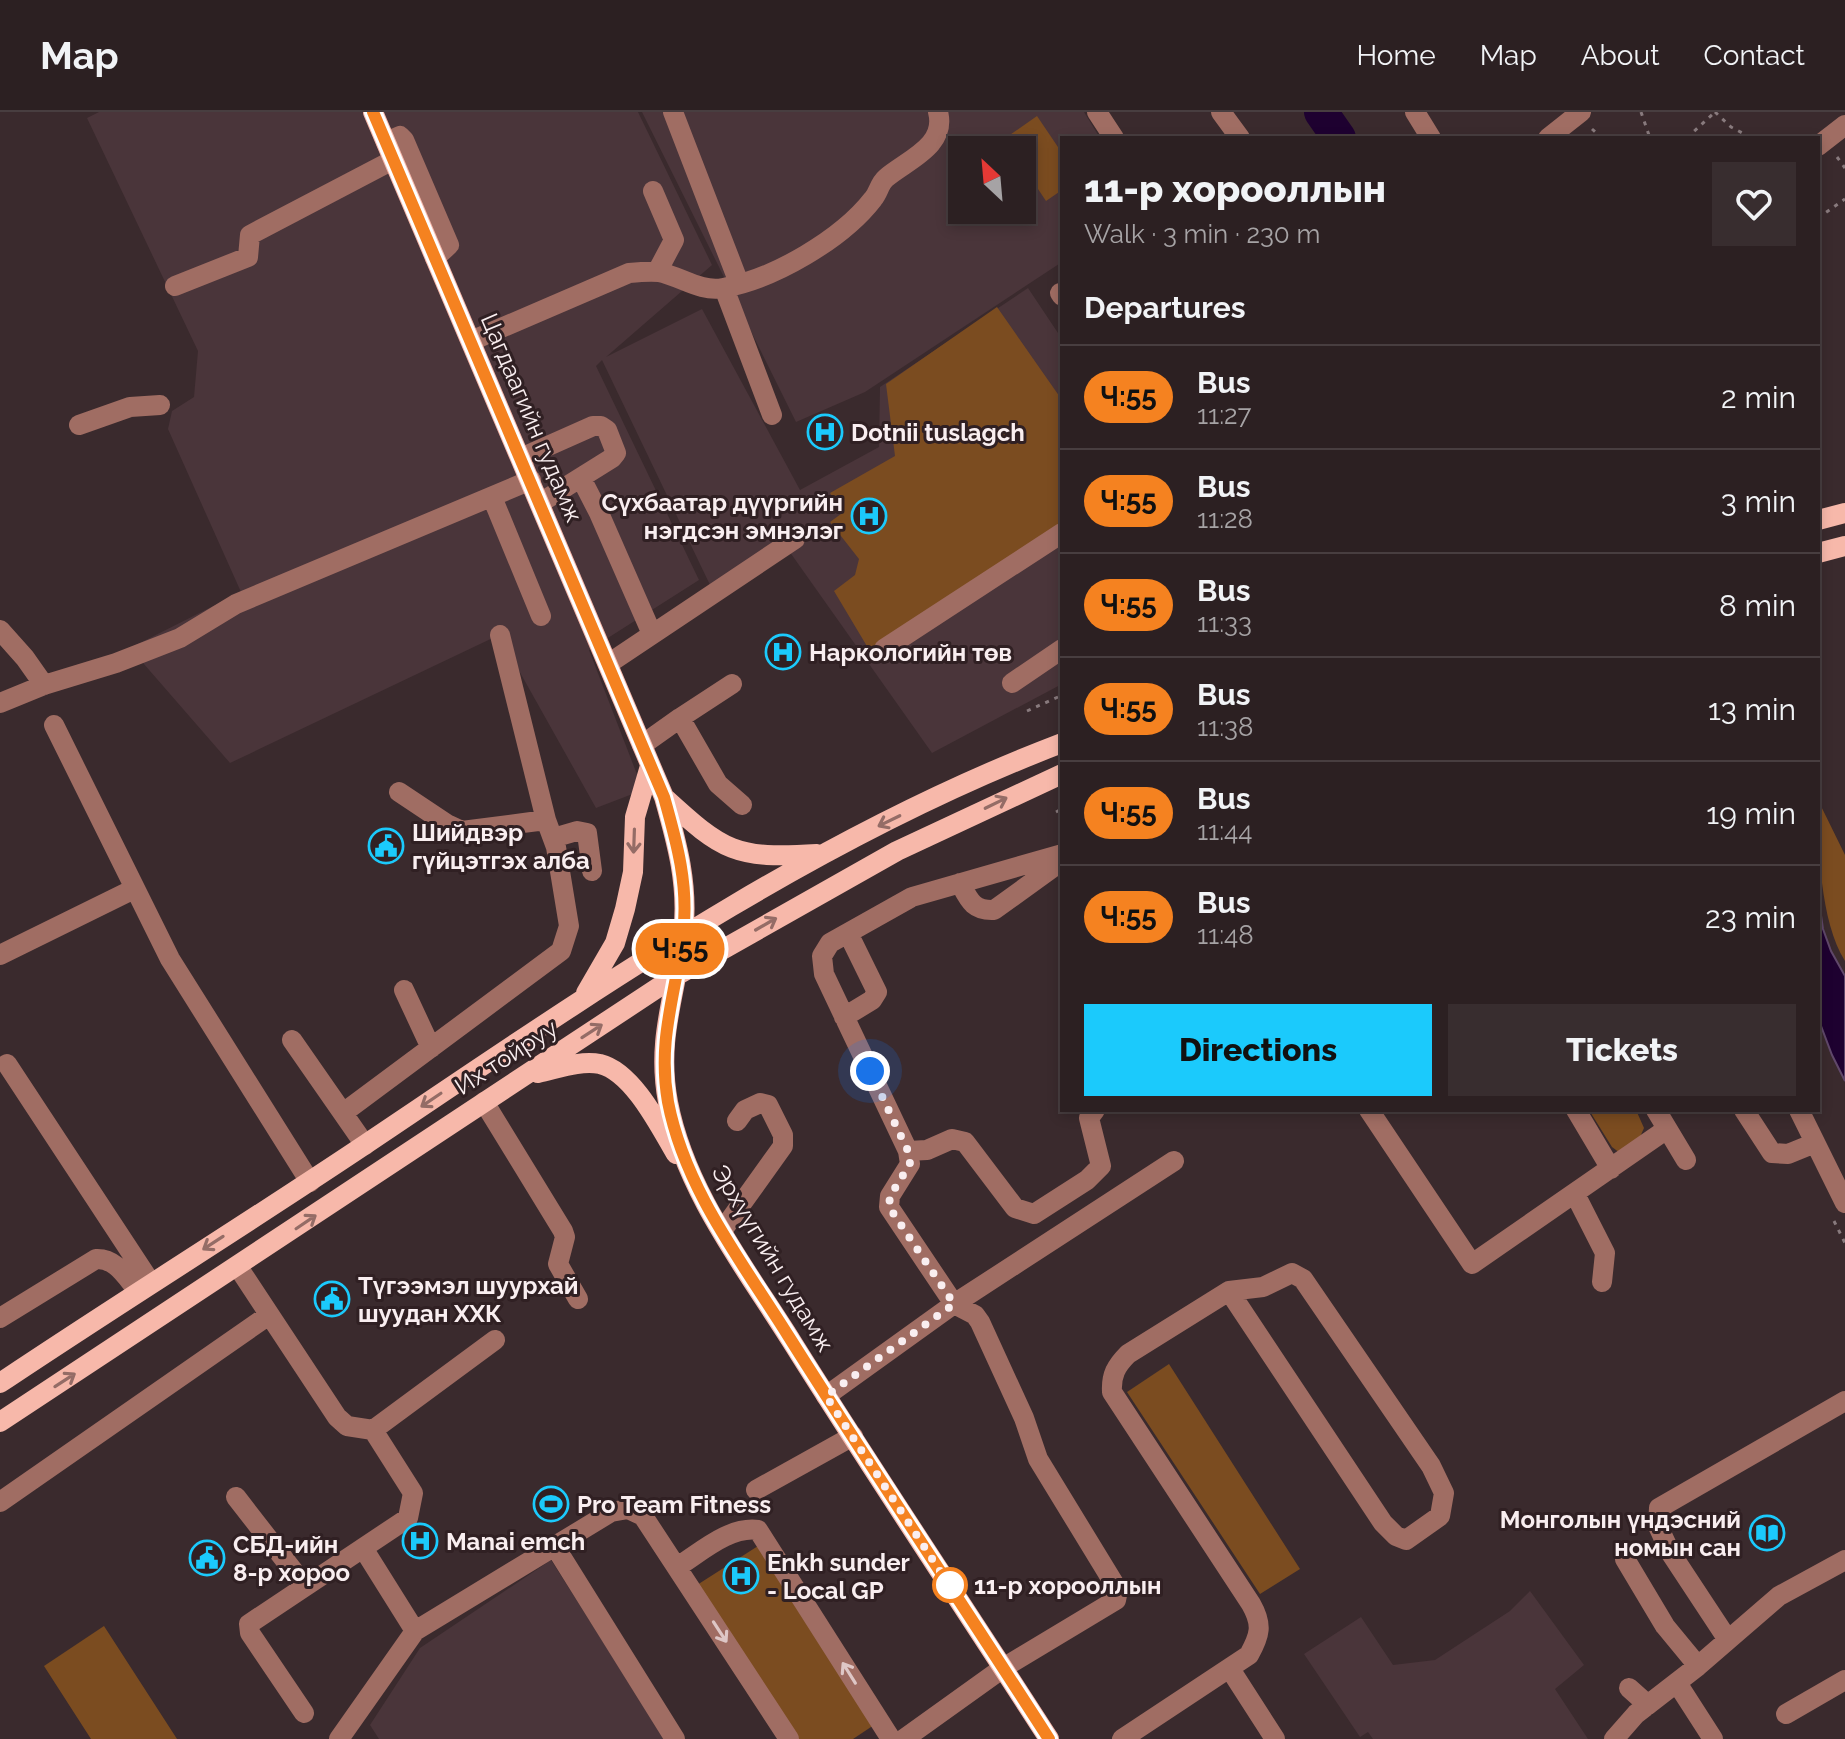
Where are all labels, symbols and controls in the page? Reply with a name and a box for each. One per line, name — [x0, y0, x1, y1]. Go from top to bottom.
text: Map — [40, 33, 119, 78]
text: Home — [1356, 39, 1436, 72]
text: Map — [1480, 39, 1537, 72]
text: About — [1581, 39, 1660, 72]
text: Contact — [1704, 39, 1805, 72]
north arrow — [948, 136, 1036, 224]
map controls — [948, 136, 1036, 224]
button: heart — [1712, 162, 1796, 246]
text: 11-р хорооллын — [1084, 166, 1386, 211]
text: Walk · 3 min · 230 m — [1084, 219, 1320, 249]
text: Departures — [1084, 290, 1246, 325]
street label: Цагдаагийн гудамж — [475, 309, 589, 527]
text: Bus — [1197, 365, 1251, 400]
text: Ч:55 — [1100, 380, 1157, 413]
text: 2 min — [1721, 380, 1796, 415]
text: 11:27 — [1197, 400, 1251, 430]
hospital icon: Dotnii tuslagch — [806, 413, 844, 451]
place label: Dotnii tuslagch — [851, 418, 1025, 447]
text: Bus — [1197, 469, 1251, 504]
text: Ч:55 — [1100, 484, 1157, 517]
text: 3 min — [1721, 484, 1796, 519]
place label: Сүхбаатар дүүргийн нэгдсэн эмнэлэг — [602, 488, 843, 545]
hospital icon: Сүхбаатар дүүргийн нэгдсэн эмнэлэг — [850, 497, 888, 535]
text: 11:28 — [1197, 504, 1253, 534]
text: Bus — [1197, 573, 1251, 608]
text: Ч:55 — [1100, 588, 1157, 621]
text: 8 min — [1719, 588, 1796, 623]
text: 11:33 — [1197, 608, 1252, 638]
hospital icon: Наркологийн төв — [764, 633, 802, 671]
place label: Наркологийн төв — [809, 638, 1012, 667]
text: Bus — [1197, 677, 1251, 712]
text: Ч:55 — [1100, 692, 1157, 725]
text: 13 min — [1708, 692, 1796, 727]
text: 11:38 — [1197, 712, 1253, 742]
text: Bus — [1197, 781, 1251, 816]
one-way arrow — [984, 795, 1008, 810]
text: Ч:55 — [1100, 796, 1157, 829]
text: 19 min — [1706, 796, 1796, 831]
one-way arrow — [877, 814, 901, 830]
text: 11:44 — [1197, 816, 1252, 846]
place label: Шийдвэр гүйцэтгэх алба — [412, 818, 590, 875]
public building icon: Шийдвэр гүйцэтгэх алба — [367, 827, 405, 865]
one-way arrow — [626, 827, 641, 854]
text: Bus — [1197, 885, 1251, 920]
text: Ч:55 — [1100, 900, 1157, 933]
text: 23 min — [1705, 900, 1796, 935]
one-way arrow — [754, 916, 777, 932]
text: 11:48 — [1197, 920, 1254, 950]
line badge: Ч:55 — [624, 923, 736, 975]
text: Ч:55 — [652, 932, 708, 965]
button: Directions — [1084, 1004, 1432, 1096]
button: Tickets — [1448, 1004, 1796, 1096]
street label: Их тойруу — [449, 1013, 563, 1101]
one-way arrow — [581, 1023, 603, 1039]
your location — [850, 1051, 890, 1091]
one-way arrow — [420, 1092, 442, 1108]
street label: Эрхүүгийн гудамж — [706, 1159, 840, 1357]
one-way arrow — [294, 1213, 317, 1229]
one-way arrow — [203, 1235, 225, 1252]
place label: Түгээмэл шуурхай шуудан ХХК — [358, 1271, 579, 1328]
public building icon: Түгээмэл шуурхай шуудан ХХК — [313, 1280, 351, 1318]
one-way arrow — [54, 1371, 76, 1388]
sports icon: Pro Team Fitness — [532, 1485, 570, 1523]
place label: Pro Team Fitness — [577, 1490, 771, 1519]
place label: Монголын үндэсний номын сан — [1500, 1505, 1741, 1562]
library icon: Монголын үндэсний номын сан — [1748, 1514, 1786, 1552]
hospital icon: Manai emch — [401, 1522, 439, 1560]
place label: Manai emch — [446, 1527, 585, 1556]
place label: СБД-ийн 8-р хороо — [233, 1530, 350, 1587]
public building icon: СБД-ийн 8-р хороо — [188, 1539, 226, 1577]
place label: Enkh sunder - Local GP — [767, 1548, 910, 1605]
hospital icon: Enkh sunder - Local GP — [722, 1557, 760, 1595]
marker: 11-р хорооллын — [933, 1568, 967, 1602]
place label: 11-р хорооллын — [974, 1571, 1161, 1600]
one-way arrow — [711, 1621, 728, 1643]
one-way arrow — [840, 1662, 856, 1685]

